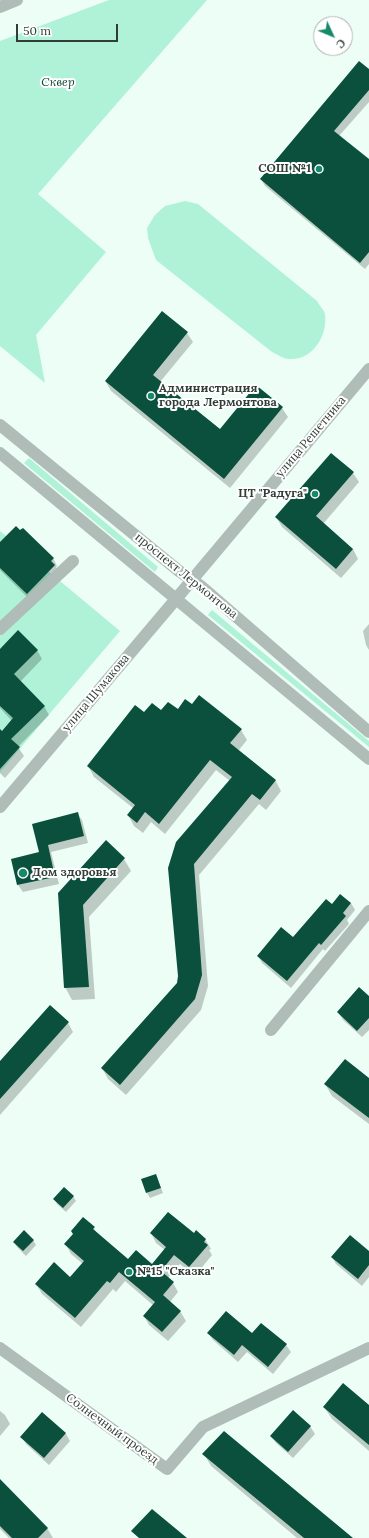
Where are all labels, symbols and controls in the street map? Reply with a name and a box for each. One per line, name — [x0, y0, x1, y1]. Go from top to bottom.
scale bar — [18, 16, 120, 42]
north arrow — [313, 16, 353, 56]
text: 50 m — [23, 23, 51, 38]
text: С — [333, 36, 349, 51]
park label: Сквер — [41, 76, 75, 90]
place label: СОШ №1 — [258, 162, 311, 176]
marker: СОШ №1 — [314, 164, 324, 174]
place label: Администрация города Лермонтова — [159, 382, 277, 410]
marker: Администрация города Лермонтова — [146, 391, 156, 401]
street label: улица Решетника — [273, 394, 349, 480]
place label: ЦТ "Радуга" — [238, 487, 307, 501]
marker: ЦТ "Радуга" — [310, 489, 320, 499]
street label: проспект Лермонтова — [132, 530, 240, 622]
street label: улица Шумакова — [59, 651, 133, 735]
place label: Дом здоровья — [32, 866, 116, 880]
marker: Дом здоровья — [17, 867, 29, 879]
place label: №15 "Сказка" — [137, 1265, 214, 1279]
marker: №15 "Сказка" — [124, 1267, 134, 1277]
street label: Солнечный проезд — [63, 1391, 161, 1467]

